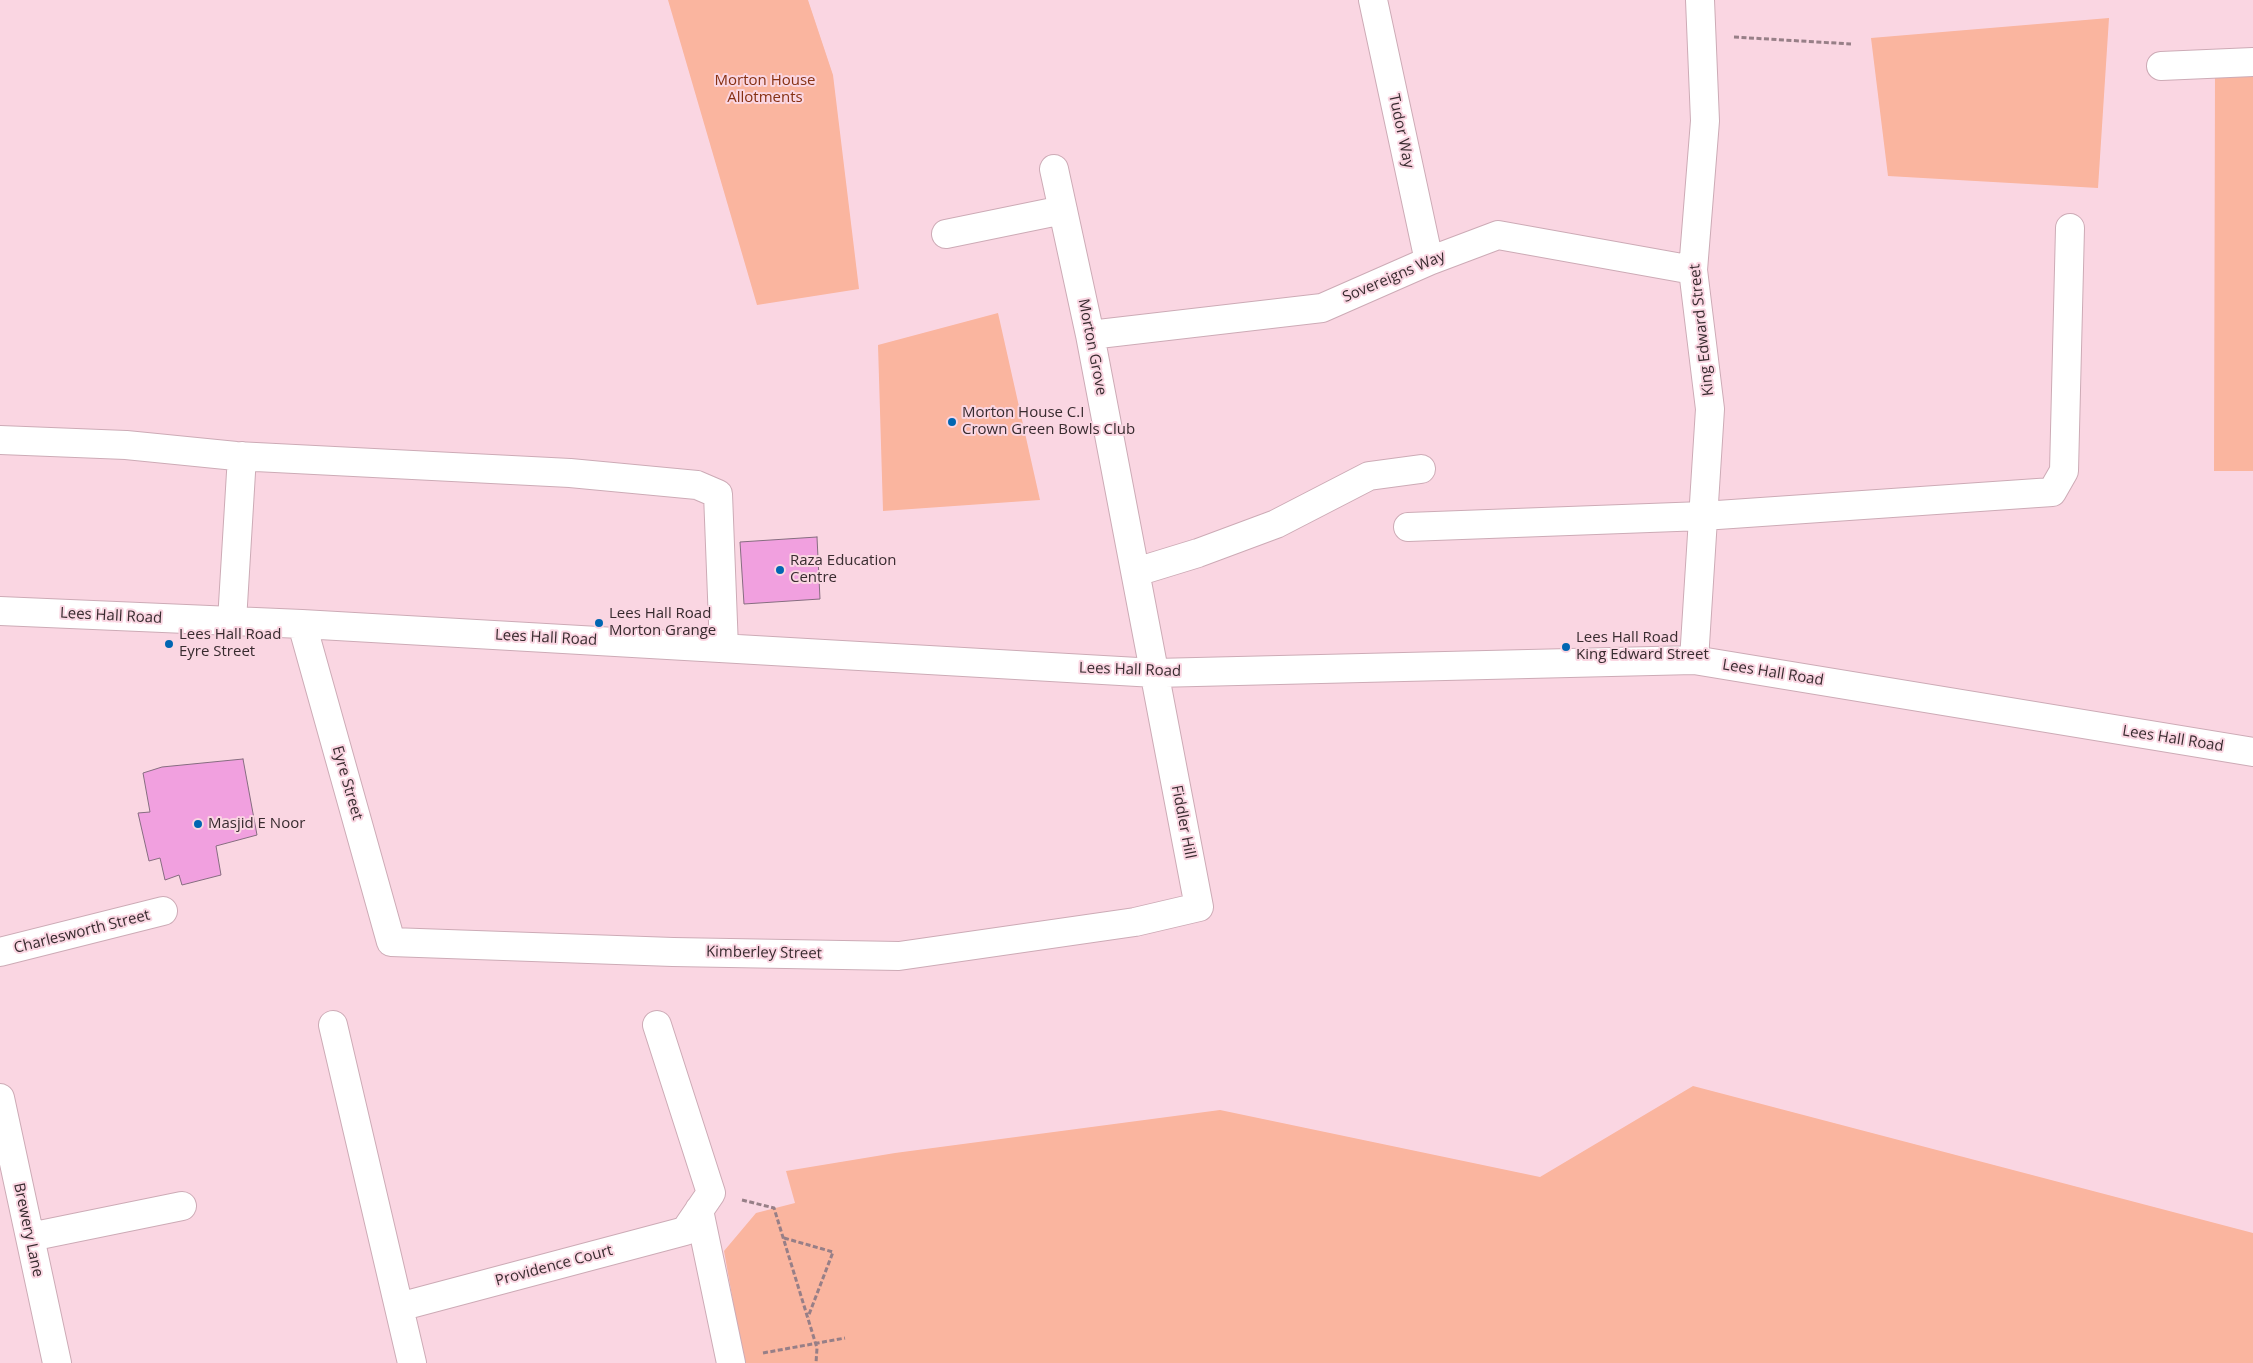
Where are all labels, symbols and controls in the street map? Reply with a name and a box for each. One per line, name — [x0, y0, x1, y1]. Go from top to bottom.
park label: Morton House Allotments — [715, 72, 815, 107]
street label: Tudor Way — [1384, 92, 1418, 170]
street label: Sovereigns Way — [1340, 247, 1448, 307]
street label: King Edward Street — [1686, 263, 1718, 397]
street label: Morton Grove — [1074, 297, 1110, 397]
place label: Morton House C.I Crown Green Bowls Club — [962, 404, 1135, 439]
marker: Morton House C.I Crown Green Bowls Club — [946, 416, 958, 428]
place label: Raza Education Centre — [790, 552, 896, 587]
marker: Raza Education Centre — [774, 564, 786, 576]
street label: Lees Hall Road — [59, 604, 163, 628]
place label: Lees Hall Road Morton Grange — [609, 605, 716, 640]
marker: Lees Hall Road Morton Grange — [593, 617, 605, 629]
place label: Lees Hall Road Eyre Street — [179, 626, 281, 661]
street label: Lees Hall Road — [494, 626, 598, 650]
place label: Lees Hall Road King Edward Street — [1576, 629, 1709, 664]
marker: Lees Hall Road Eyre Street — [163, 638, 175, 650]
marker: Lees Hall Road King Edward Street — [1560, 641, 1572, 653]
street label: Lees Hall Road — [1721, 656, 1825, 690]
street label: Lees Hall Road — [1079, 659, 1181, 681]
street label: Lees Hall Road — [2121, 722, 2225, 756]
street label: Eyre Street — [328, 744, 366, 822]
street label: Fiddler Hill — [1167, 784, 1199, 860]
place label: Masjid E Noor — [208, 815, 305, 833]
marker: Masjid E Noor — [192, 818, 204, 830]
street label: Charlesworth Street — [12, 906, 152, 958]
street label: Kimberley Street — [706, 943, 822, 963]
street label: Brewery Lane — [9, 1181, 47, 1279]
street label: Providence Court — [493, 1242, 615, 1290]

